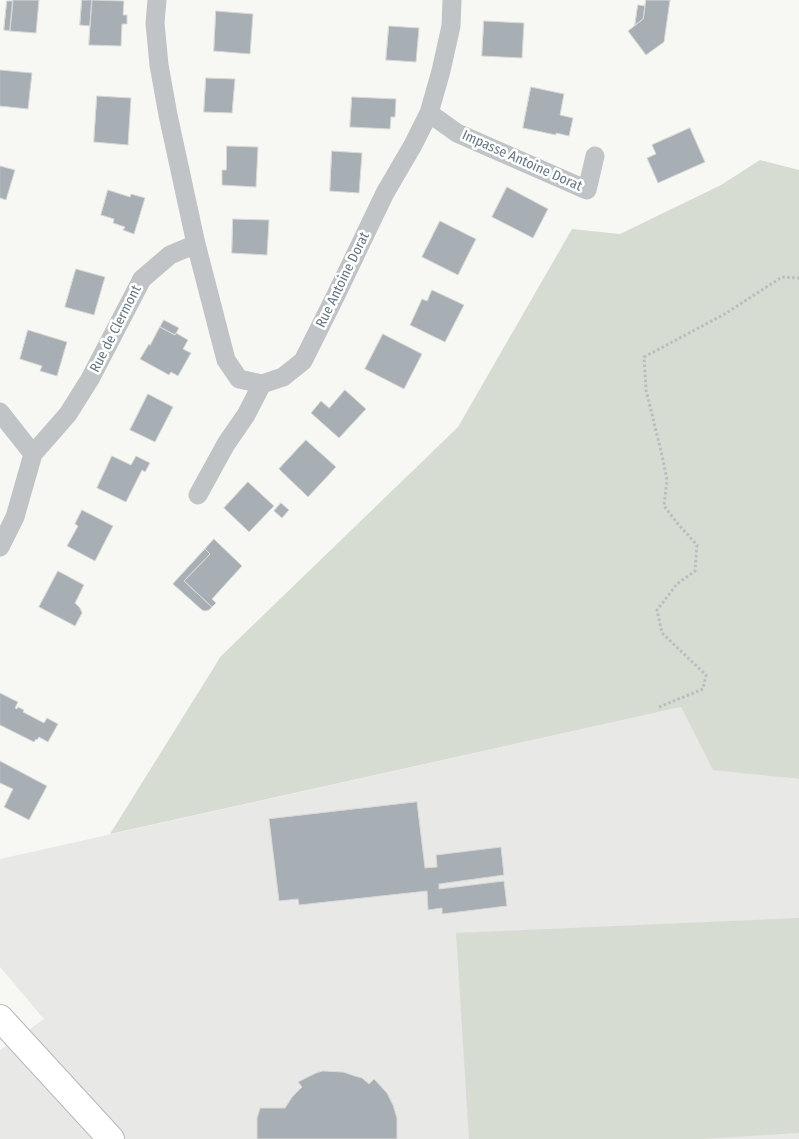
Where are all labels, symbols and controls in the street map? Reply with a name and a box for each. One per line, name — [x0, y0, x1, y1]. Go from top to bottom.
street label: Impasse Antoine Dorat — [459, 127, 585, 195]
street label: Rue Antoine Dorat — [313, 230, 373, 330]
street label: Rue de Clermont — [87, 283, 145, 375]

